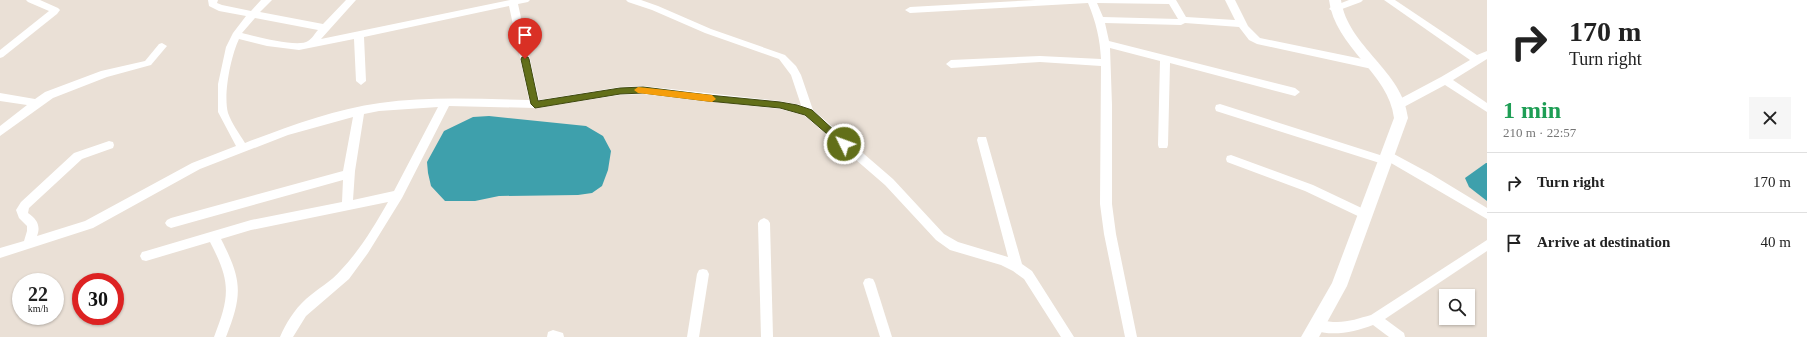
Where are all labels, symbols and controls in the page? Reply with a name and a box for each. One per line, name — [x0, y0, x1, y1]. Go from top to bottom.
icon: right — [1503, 16, 1555, 68]
text: 170 m — [1569, 16, 1641, 47]
pin — [508, 18, 542, 59]
icon: arrive — [514, 24, 536, 46]
text: Turn right — [1569, 49, 1642, 69]
text: 1 min — [1503, 97, 1561, 123]
button: close — [1749, 97, 1791, 139]
position arrow — [823, 123, 865, 165]
text: 210 m · 22:57 — [1503, 125, 1576, 140]
icon: right — [1503, 172, 1525, 194]
text: Turn right — [1537, 174, 1604, 190]
text: 170 m — [1753, 174, 1791, 190]
icon: arrive — [1503, 232, 1525, 254]
text: Arrive at destination — [1537, 234, 1670, 250]
text: 40 m — [1761, 234, 1791, 250]
speed limit sign: 30 — [72, 273, 124, 325]
text: 22 — [28, 283, 48, 305]
map controls — [1439, 289, 1475, 325]
button: search — [1439, 289, 1475, 325]
text: km/h — [28, 303, 48, 314]

